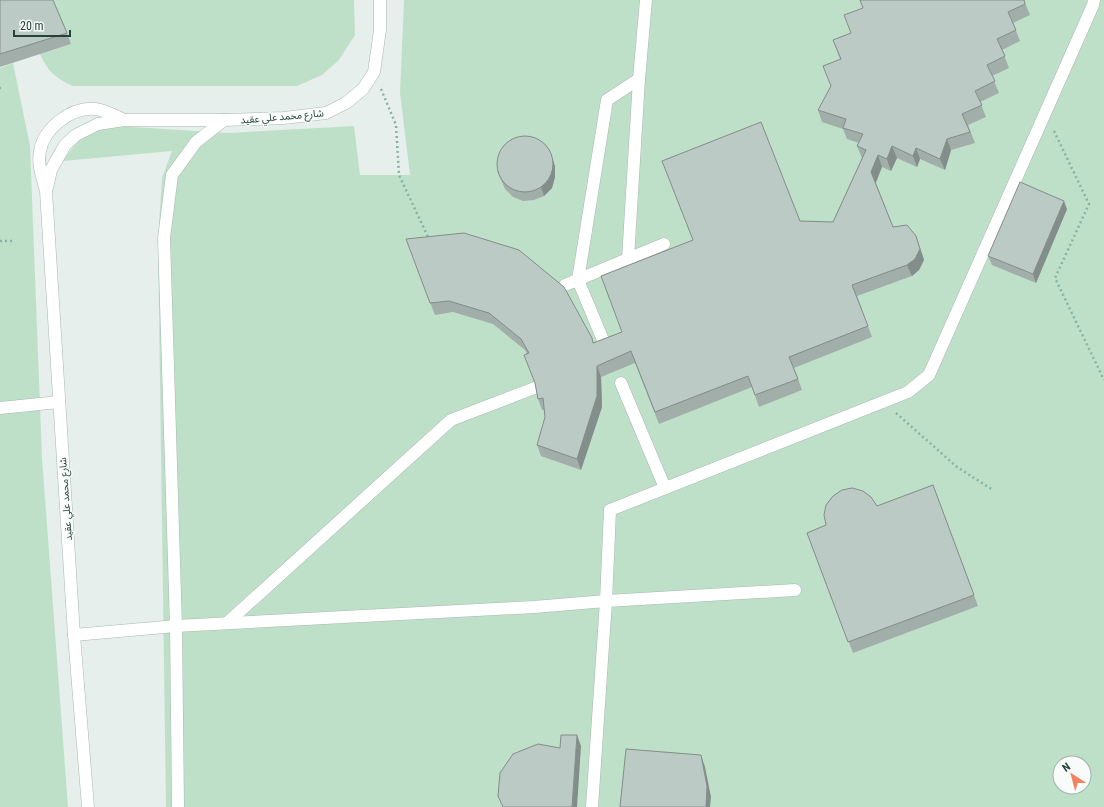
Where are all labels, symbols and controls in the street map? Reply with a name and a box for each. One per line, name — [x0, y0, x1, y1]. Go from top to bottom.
scale bar — [14, 12, 70, 38]
text: 20 m — [20, 19, 44, 33]
street label: شارع محمد علي عقيد — [240, 107, 324, 128]
street label: شارع محمد علي عقيد — [57, 457, 76, 541]
north arrow — [1052, 755, 1092, 795]
text: N — [1060, 760, 1073, 775]

